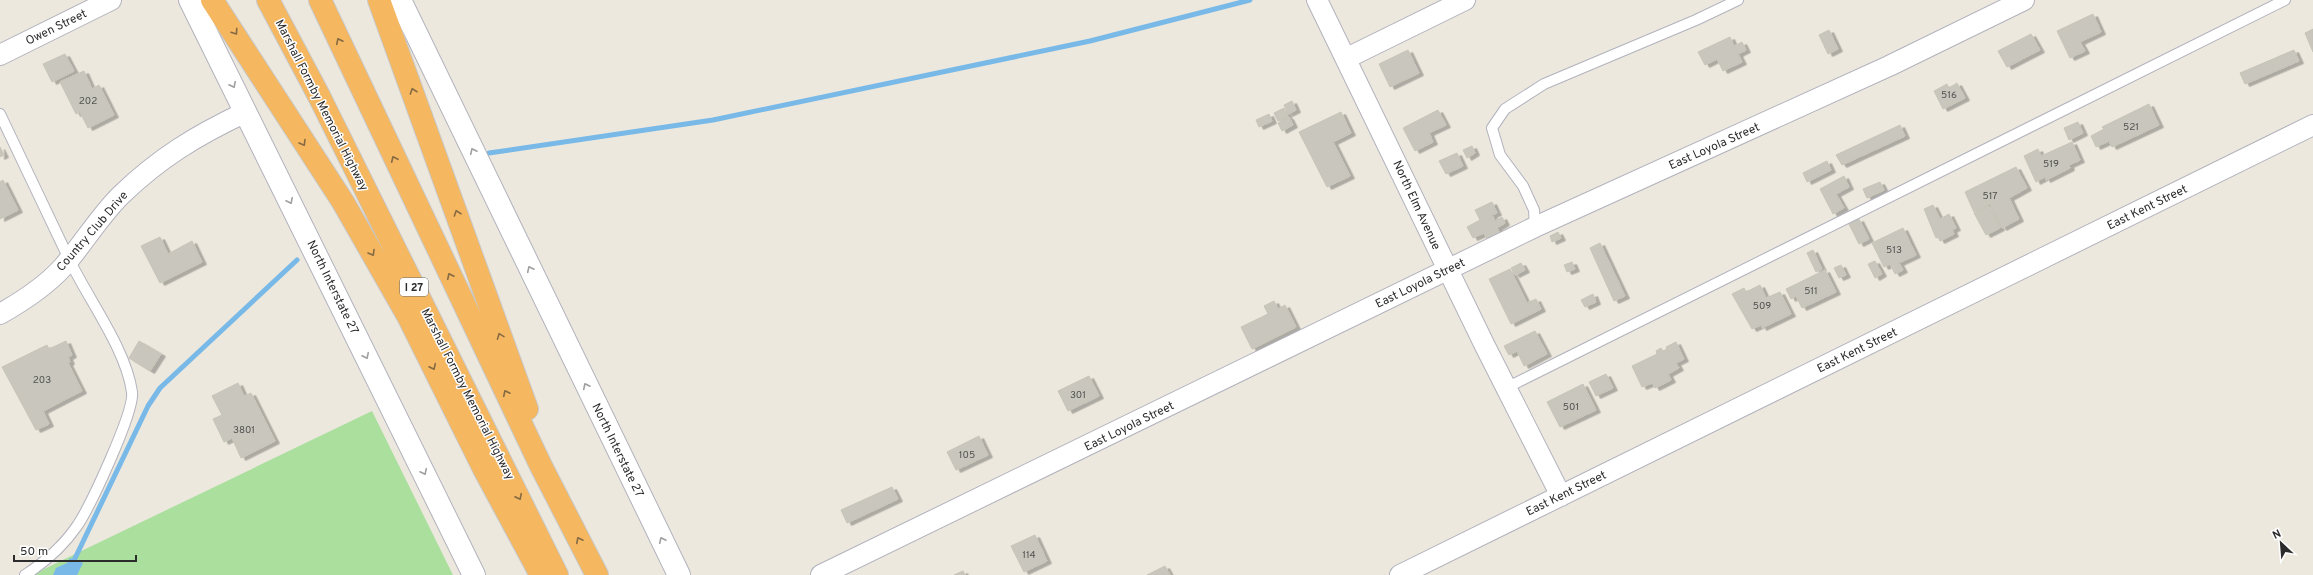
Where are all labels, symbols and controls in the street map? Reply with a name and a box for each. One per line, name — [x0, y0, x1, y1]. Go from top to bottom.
street label: Owen Street — [23, 6, 90, 50]
street label: Marshall Formby Memorial Highway — [271, 17, 371, 194]
one-way arrow — [230, 28, 237, 35]
one-way arrow — [336, 38, 344, 45]
one-way arrow — [228, 81, 235, 88]
one-way arrow — [409, 88, 417, 95]
house number: 516 — [1941, 89, 1957, 102]
house number: 202 — [79, 95, 97, 108]
street label: East Loyola Street — [1666, 120, 1762, 174]
house number: 521 — [2123, 121, 2139, 134]
one-way arrow — [299, 139, 306, 146]
one-way arrow — [471, 148, 478, 156]
one-way arrow — [391, 155, 399, 163]
street label: North Elm Avenue — [1388, 158, 1444, 253]
house number: 519 — [2043, 158, 2059, 171]
street label: East Kent Street — [2105, 182, 2190, 234]
street label: Country Club Drive — [53, 188, 132, 275]
house number: 517 — [1982, 190, 1998, 203]
one-way arrow — [285, 197, 293, 205]
one-way arrow — [453, 210, 461, 217]
street label: North Interstate 27 — [302, 238, 362, 337]
house number: 513 — [1886, 244, 1902, 257]
one-way arrow — [367, 249, 374, 256]
street label: East Loyola Street — [1373, 255, 1468, 313]
one-way arrow — [527, 265, 535, 273]
one-way arrow — [447, 273, 455, 280]
road number: I 27 — [400, 278, 428, 296]
house number: 511 — [1804, 285, 1818, 298]
house number: 509 — [1753, 300, 1771, 313]
street label: Marshall Formby Memorial Highway — [417, 306, 517, 483]
street label: East Kent Street — [1815, 325, 1900, 377]
one-way arrow — [497, 332, 505, 339]
one-way arrow — [362, 351, 369, 359]
one-way arrow — [429, 363, 436, 371]
house number: 203 — [33, 374, 51, 387]
one-way arrow — [583, 382, 591, 390]
house number: 301 — [1070, 389, 1086, 402]
one-way arrow — [503, 390, 511, 398]
street label: East Loyola Street — [1082, 398, 1177, 456]
street label: North Interstate 27 — [587, 401, 647, 500]
house number: 501 — [1563, 401, 1579, 414]
house number: 3801 — [233, 424, 255, 437]
house number: 105 — [959, 449, 975, 462]
one-way arrow — [419, 468, 427, 475]
street label: East Kent Street — [1524, 468, 1609, 520]
one-way arrow — [514, 493, 522, 501]
north arrow — [2261, 523, 2301, 563]
text: N — [2270, 527, 2284, 543]
scale bar — [14, 537, 136, 563]
one-way arrow — [576, 537, 584, 545]
one-way arrow — [659, 537, 667, 544]
text: 50 m — [20, 544, 48, 560]
house number: 114 — [1022, 549, 1036, 562]

